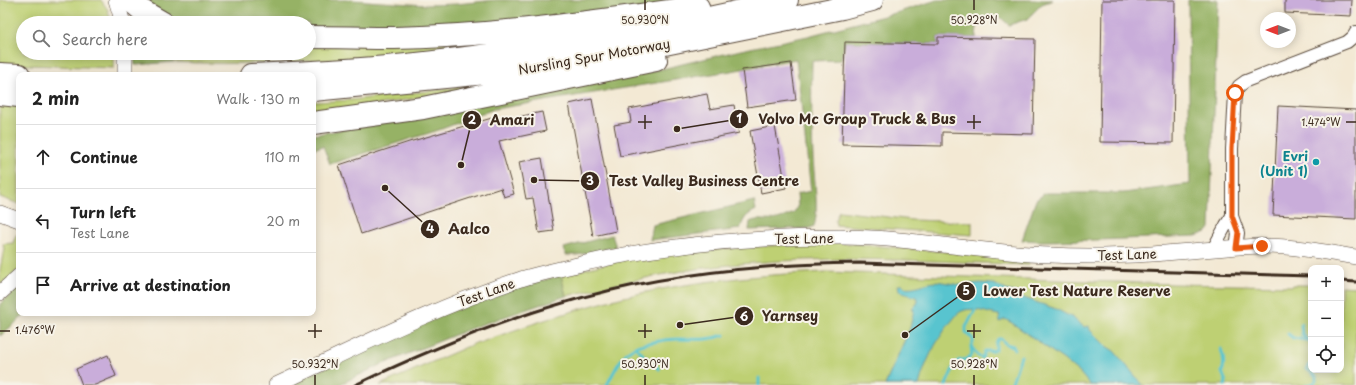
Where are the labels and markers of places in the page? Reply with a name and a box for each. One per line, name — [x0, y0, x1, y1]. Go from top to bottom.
callout: Volvo Mc Group Truck & Bus — [729, 106, 966, 132]
callout: Amari — [462, 107, 543, 133]
place label: Evri (Unit 1) — [1260, 146, 1308, 180]
marker: Evri (Unit 1) — [1311, 157, 1321, 167]
callout: Test Valley Business Centre — [580, 168, 808, 194]
callout: Aalco — [420, 216, 498, 242]
callout: Lower Test Nature Reserve — [956, 278, 1179, 304]
callout: Yarnsey — [734, 303, 827, 329]

